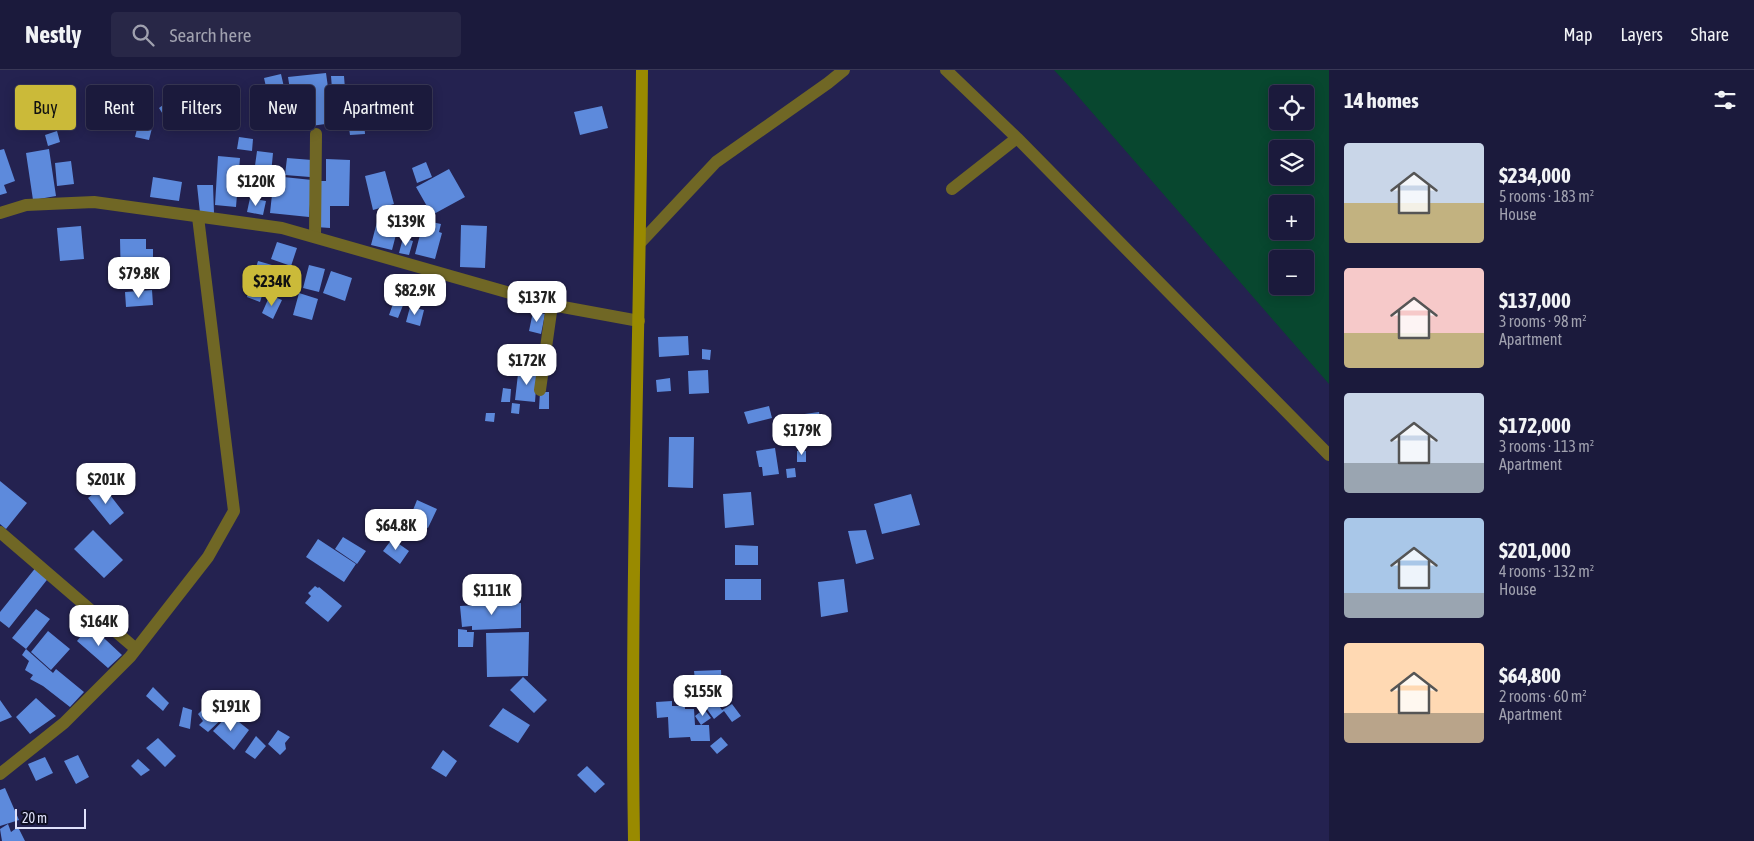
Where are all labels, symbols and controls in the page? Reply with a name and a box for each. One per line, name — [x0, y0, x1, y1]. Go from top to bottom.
search box — [111, 12, 461, 57]
text: Nestly — [25, 21, 81, 48]
icon: search — [129, 21, 157, 49]
text: Search here — [169, 24, 251, 46]
text: Map — [1563, 24, 1592, 45]
text: Layers — [1620, 24, 1663, 45]
text: Share — [1691, 24, 1729, 45]
chip: Buy — [15, 85, 76, 130]
chip: Rent — [86, 85, 153, 130]
chip: Filters — [163, 85, 240, 130]
chip: New — [250, 85, 315, 130]
chip: Apartment — [325, 85, 432, 130]
map controls — [1269, 85, 1314, 295]
button: locate — [1269, 85, 1314, 130]
icon: filters — [1711, 86, 1739, 114]
text: 14 homes — [1344, 88, 1419, 112]
button: layers — [1269, 140, 1314, 185]
icon: home — [1384, 163, 1444, 223]
text: $234,000 — [1499, 163, 1571, 187]
pin: $120K — [221, 164, 291, 207]
text: $120K — [237, 172, 275, 190]
text: 5 rooms · 183 m² — [1499, 187, 1594, 205]
button: + — [1269, 195, 1314, 240]
pin: $139K — [371, 204, 441, 247]
text: House — [1499, 205, 1536, 223]
text: $139K — [387, 212, 425, 230]
button: − — [1269, 250, 1314, 295]
pin: $79.8K — [98, 256, 180, 299]
text: $79.8K — [119, 264, 159, 282]
pin: $234K — [237, 264, 307, 307]
text: $234K — [253, 272, 291, 290]
pin: $82.9K — [374, 274, 456, 316]
pin: $137K — [502, 280, 572, 323]
text: $82.9K — [395, 281, 435, 299]
text: $137K — [518, 288, 556, 306]
icon: home — [1384, 288, 1444, 348]
text: $137,000 — [1499, 288, 1571, 312]
text: 3 rooms · 98 m² — [1499, 312, 1587, 330]
text: Apartment — [1499, 330, 1562, 348]
pin: $172K — [492, 344, 562, 386]
text: $172K — [508, 351, 546, 369]
icon: home — [1384, 413, 1444, 473]
text: $172,000 — [1499, 413, 1571, 437]
pin: $179K — [767, 414, 837, 456]
text: $179K — [783, 421, 821, 439]
text: 3 rooms · 113 m² — [1499, 437, 1594, 455]
text: Apartment — [1499, 455, 1562, 473]
pin: $201K — [71, 462, 141, 505]
text: $201K — [87, 470, 125, 488]
pin: $64.8K — [355, 508, 437, 551]
text: $64.8K — [376, 516, 416, 534]
icon: home — [1384, 538, 1444, 598]
text: $201,000 — [1499, 538, 1571, 562]
text: 4 rooms · 132 m² — [1499, 562, 1594, 580]
pin: $111K — [457, 574, 527, 616]
text: House — [1499, 580, 1536, 598]
text: $111K — [473, 581, 511, 599]
pin: $164K — [64, 604, 134, 647]
text: $164K — [80, 612, 118, 630]
icon: home — [1384, 663, 1444, 723]
text: $64,800 — [1499, 663, 1561, 687]
pin: $155K — [668, 674, 738, 717]
text: $155K — [684, 682, 722, 700]
text: 2 rooms · 60 m² — [1499, 687, 1587, 705]
pin: $191K — [196, 690, 266, 732]
text: $191K — [212, 697, 250, 715]
text: Apartment — [1499, 705, 1562, 723]
scale bar — [15, 806, 86, 829]
text: 20 m — [22, 810, 47, 826]

